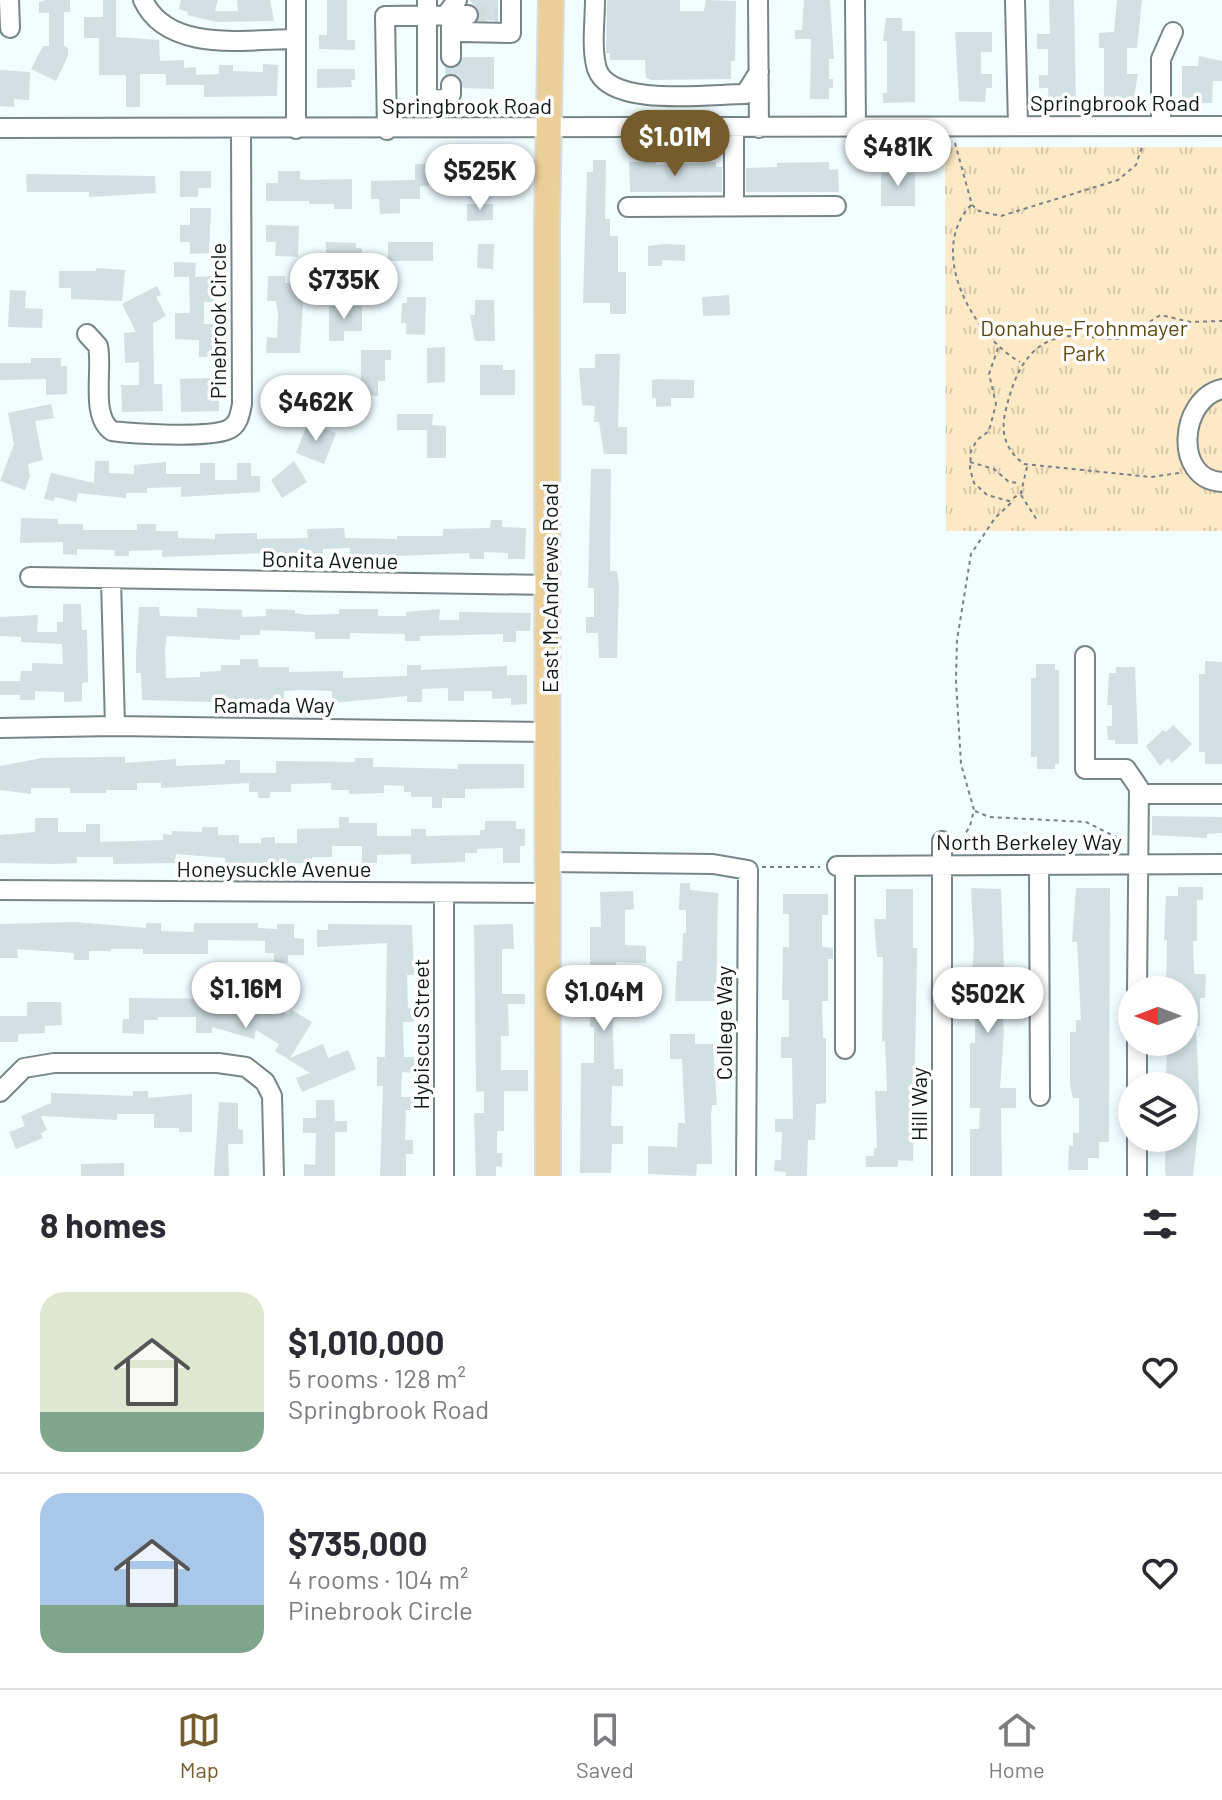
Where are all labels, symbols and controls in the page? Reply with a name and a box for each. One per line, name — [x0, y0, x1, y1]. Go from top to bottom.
street label: Springbrook Road — [1030, 89, 1200, 115]
street label: Springbrook Road — [382, 92, 552, 118]
pin: $1.01M — [610, 110, 740, 178]
text: $1.01M — [639, 120, 711, 151]
pin: $481K — [842, 120, 954, 188]
text: $481K — [863, 130, 933, 161]
pin: $525K — [424, 144, 536, 212]
text: $525K — [443, 154, 517, 185]
street label: Pinebrook Circle — [204, 243, 230, 399]
pin: $735K — [288, 253, 400, 321]
text: $735K — [308, 263, 380, 294]
park label: Donahue-Frohnmayer Park — [980, 314, 1188, 365]
pin: $462K — [260, 375, 372, 443]
text: $462K — [278, 385, 354, 416]
street label: East McAndrews Road — [536, 483, 562, 693]
street label: Bonita Avenue — [261, 545, 399, 573]
street label: Ramada Way — [213, 691, 335, 717]
street label: North Berkeley Way — [936, 828, 1122, 854]
street label: Honeysuckle Avenue — [177, 855, 371, 881]
street label: Hybiscus Street — [407, 958, 433, 1110]
pin: $1.16M — [181, 962, 311, 1030]
pin: $1.04M — [539, 965, 669, 1033]
street label: College Way — [710, 966, 736, 1080]
pin: $502K — [932, 967, 1044, 1035]
text: $1.16M — [210, 972, 282, 1003]
text: $1.04M — [564, 975, 644, 1006]
north arrow — [1118, 976, 1198, 1056]
map controls — [1118, 976, 1198, 1152]
text: $502K — [951, 977, 1025, 1008]
street label: Hill Way — [905, 1067, 931, 1141]
button: layers — [1118, 1072, 1198, 1152]
icon: filters — [1138, 1202, 1182, 1246]
text: 8 homes — [40, 1204, 166, 1245]
text: $1,010,000 — [288, 1321, 444, 1362]
icon: home — [104, 1324, 200, 1420]
icon: heart — [1138, 1350, 1182, 1394]
text: 5 rooms · 128 m² — [288, 1362, 466, 1393]
text: Springbrook Road — [288, 1393, 489, 1424]
text: $735,000 — [288, 1522, 427, 1563]
icon: home — [104, 1525, 200, 1621]
icon: heart — [1138, 1551, 1182, 1595]
text: 4 rooms · 104 m² — [288, 1563, 468, 1594]
text: Pinebrook Circle — [288, 1594, 473, 1625]
tab: Map — [177, 1708, 221, 1782]
tab: Saved — [576, 1708, 634, 1782]
tab: Home — [988, 1708, 1045, 1782]

